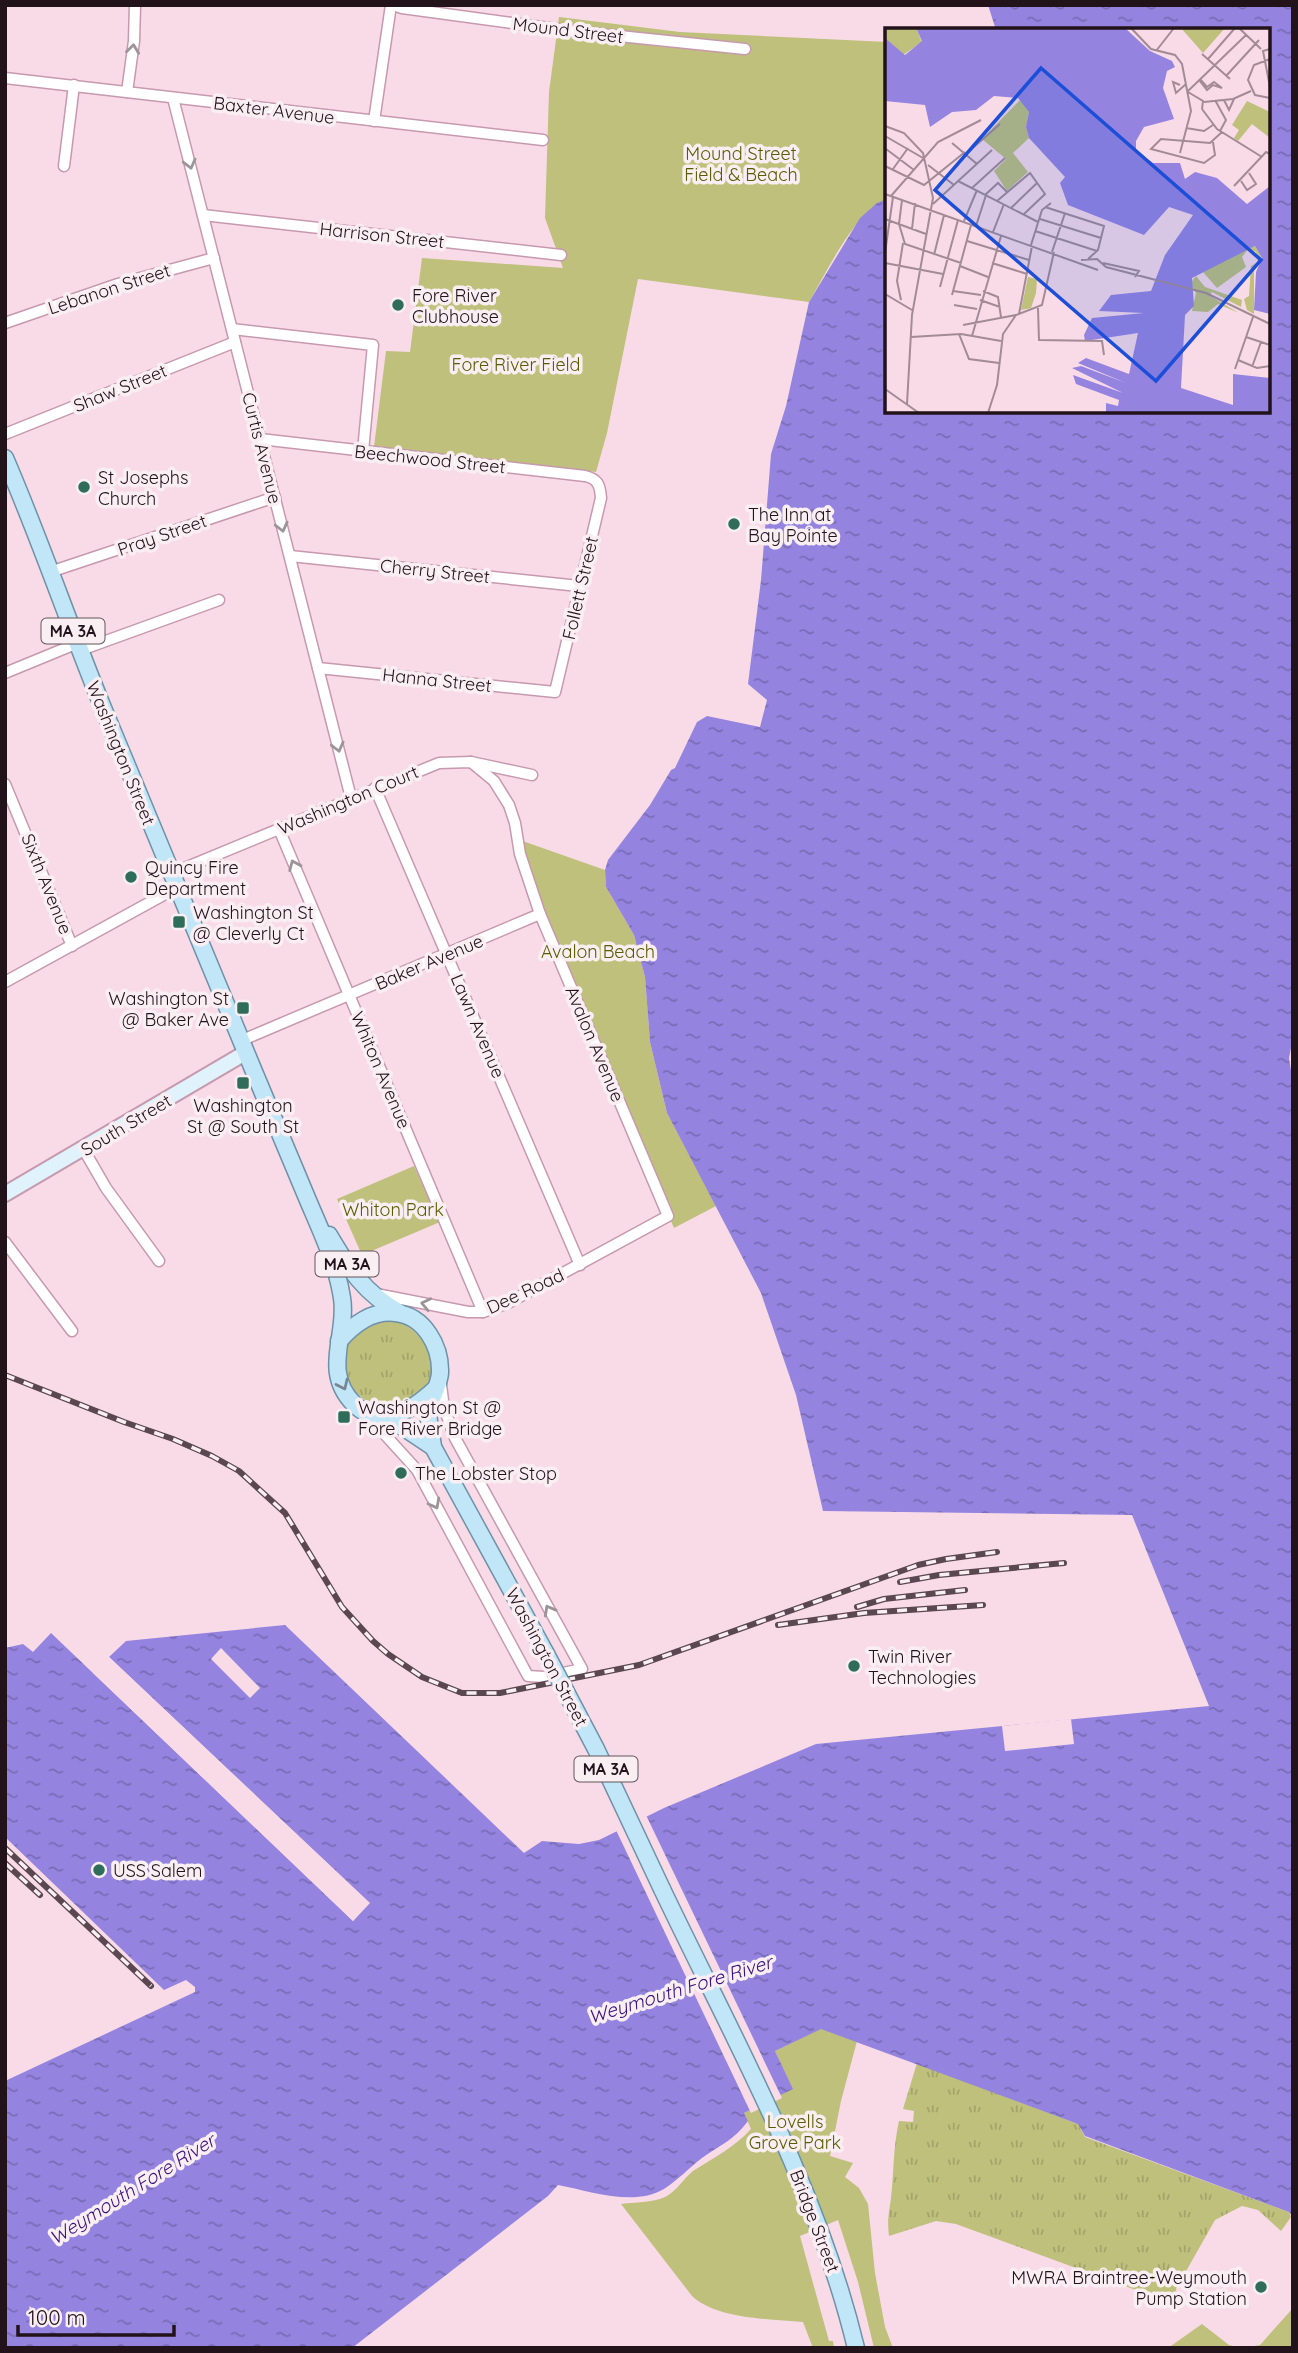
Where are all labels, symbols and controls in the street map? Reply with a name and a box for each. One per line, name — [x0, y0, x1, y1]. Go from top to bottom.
street label: Mound Street — [511, 12, 625, 48]
inset map — [885, 28, 1270, 413]
one-way arrow — [125, 43, 140, 55]
street label: Baxter Avenue — [212, 91, 336, 129]
park label: Mound Street Field & Beach — [684, 142, 798, 186]
one-way arrow — [182, 158, 196, 170]
street label: Harrison Street — [318, 217, 446, 253]
street label: Lebanon Street — [45, 258, 173, 320]
place label: Fore River Clubhouse — [412, 284, 499, 328]
marker: Fore River Clubhouse — [390, 297, 406, 313]
park label: Fore River Field — [452, 353, 580, 376]
street label: Shaw Street — [70, 359, 170, 417]
street label: Curtis Avenue — [237, 390, 287, 506]
street label: Beechwood Street — [353, 440, 507, 478]
place label: St Josephs Church — [98, 466, 189, 510]
marker: St Josephs Church — [76, 479, 92, 495]
place label: The Inn at Bay Pointe — [748, 503, 838, 547]
street label: Pray Street — [114, 509, 210, 561]
marker: The Inn at Bay Pointe — [726, 516, 742, 532]
one-way arrow — [274, 521, 288, 533]
street label: Follett Street — [557, 534, 603, 642]
street label: Cherry Street — [379, 554, 491, 588]
road number: MA 3A — [42, 618, 104, 644]
street label: Hanna Street — [381, 663, 493, 697]
street label: Washington Street — [82, 677, 160, 829]
one-way arrow — [330, 741, 344, 753]
street label: Washington Court — [274, 760, 422, 840]
street label: Sixth Avenue — [16, 830, 78, 938]
place label: Quincy Fire Department — [145, 856, 246, 900]
one-way arrow — [288, 859, 302, 871]
marker: Quincy Fire Department — [123, 869, 139, 885]
place label: Washington St @ Cleverly Ct — [193, 901, 314, 945]
marker: Washington St @ Cleverly Ct — [171, 914, 187, 930]
street label: Baker Avenue — [371, 929, 487, 995]
park label: Avalon Beach — [541, 940, 655, 963]
street label: Lawn Avenue — [446, 971, 510, 1081]
street label: Avalon Avenue — [560, 983, 630, 1105]
place label: Washington St @ Baker Ave — [108, 987, 229, 1031]
marker: Washington St @ Baker Ave — [235, 1000, 251, 1016]
street label: Whiton Avenue — [346, 1008, 416, 1132]
marker: Washington St @ South St — [235, 1075, 251, 1091]
street label: South Street — [77, 1089, 175, 1161]
place label: Washington St @ South St — [187, 1094, 299, 1138]
park label: Whiton Park — [342, 1198, 444, 1221]
road number: MA 3A — [316, 1252, 378, 1276]
street label: Dee Road — [483, 1263, 567, 1319]
one-way arrow — [420, 1298, 432, 1313]
one-way arrow — [335, 1378, 349, 1390]
place label: Washington St @ Fore River Bridge — [358, 1396, 502, 1440]
marker: Washington St @ Fore River Bridge — [336, 1409, 352, 1425]
place label: The Lobster Stop — [415, 1462, 557, 1485]
marker: The Lobster Stop — [393, 1465, 409, 1481]
one-way arrow — [427, 1497, 440, 1510]
street label: Washington Street — [501, 1584, 593, 1730]
one-way arrow — [544, 1604, 557, 1617]
place label: Twin River Technologies — [868, 1645, 976, 1689]
marker: Twin River Technologies — [846, 1658, 862, 1674]
road number: MA 3A — [574, 1756, 638, 1782]
place label: USS Salem — [113, 1859, 202, 1882]
marker: USS Salem — [91, 1862, 107, 1878]
water label: Weymouth Fore River — [585, 1949, 777, 2028]
park label: Lovells Grove Park — [749, 2110, 841, 2154]
water label: Weymouth Fore River — [45, 2127, 222, 2250]
street label: Bridge Street — [785, 2166, 845, 2276]
place label: MWRA Braintree-Weymouth Pump Station — [1011, 2266, 1247, 2310]
marker: MWRA Braintree-Weymouth Pump Station — [1253, 2279, 1269, 2295]
scale bar — [18, 2294, 173, 2338]
text: 100 m — [28, 2304, 86, 2330]

